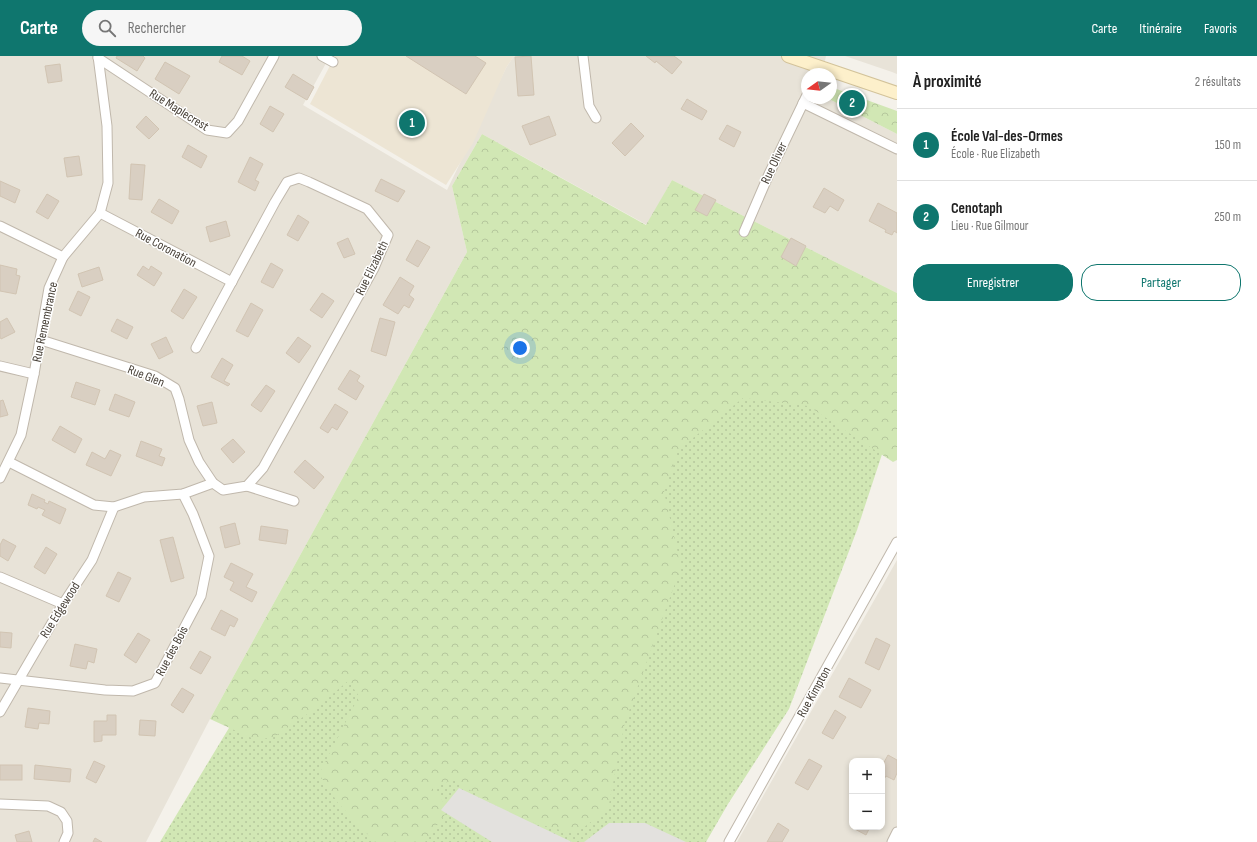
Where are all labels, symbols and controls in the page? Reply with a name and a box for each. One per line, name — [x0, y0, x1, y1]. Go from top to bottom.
search box — [82, 10, 362, 46]
text: Carte — [20, 17, 58, 40]
icon: search — [96, 17, 118, 39]
text: Rechercher — [128, 19, 186, 38]
text: Carte — [1091, 20, 1117, 37]
text: Itinéraire — [1139, 20, 1182, 37]
text: Favoris — [1204, 20, 1237, 37]
north arrow — [801, 68, 837, 104]
text: À proximité — [913, 72, 981, 92]
text: 2 résultats — [1195, 74, 1241, 90]
street label: Rue Maplecrest — [146, 85, 212, 135]
pin: 2 — [839, 88, 865, 118]
pin: 1 — [399, 108, 425, 138]
text: École Val-des-Ormes — [951, 127, 1063, 146]
text: 1 — [923, 137, 929, 153]
text: 150 m — [1215, 137, 1241, 153]
street label: Rue Oliver — [757, 139, 791, 186]
text: École · Rue Elizabeth — [951, 146, 1040, 162]
text: Cenotaph — [951, 199, 1002, 218]
text: 2 — [923, 209, 929, 225]
text: 250 m — [1214, 209, 1241, 225]
text: Lieu · Rue Gilmour — [951, 218, 1029, 234]
street label: Rue Coronation — [133, 225, 199, 271]
street label: Rue Elizabeth — [352, 238, 392, 298]
button: Enregistrer — [913, 264, 1073, 301]
button: Partager — [1081, 264, 1241, 301]
street label: Rue Remembrance — [29, 280, 61, 364]
your location — [510, 338, 530, 358]
street label: Rue Glen — [125, 361, 167, 391]
street label: Rue Edgewood — [36, 579, 84, 641]
street label: Rue des Bois — [152, 623, 192, 679]
street label: Rue Kimpton — [794, 664, 834, 720]
map controls — [849, 758, 885, 830]
button: + — [849, 758, 885, 794]
button: − — [849, 794, 885, 830]

